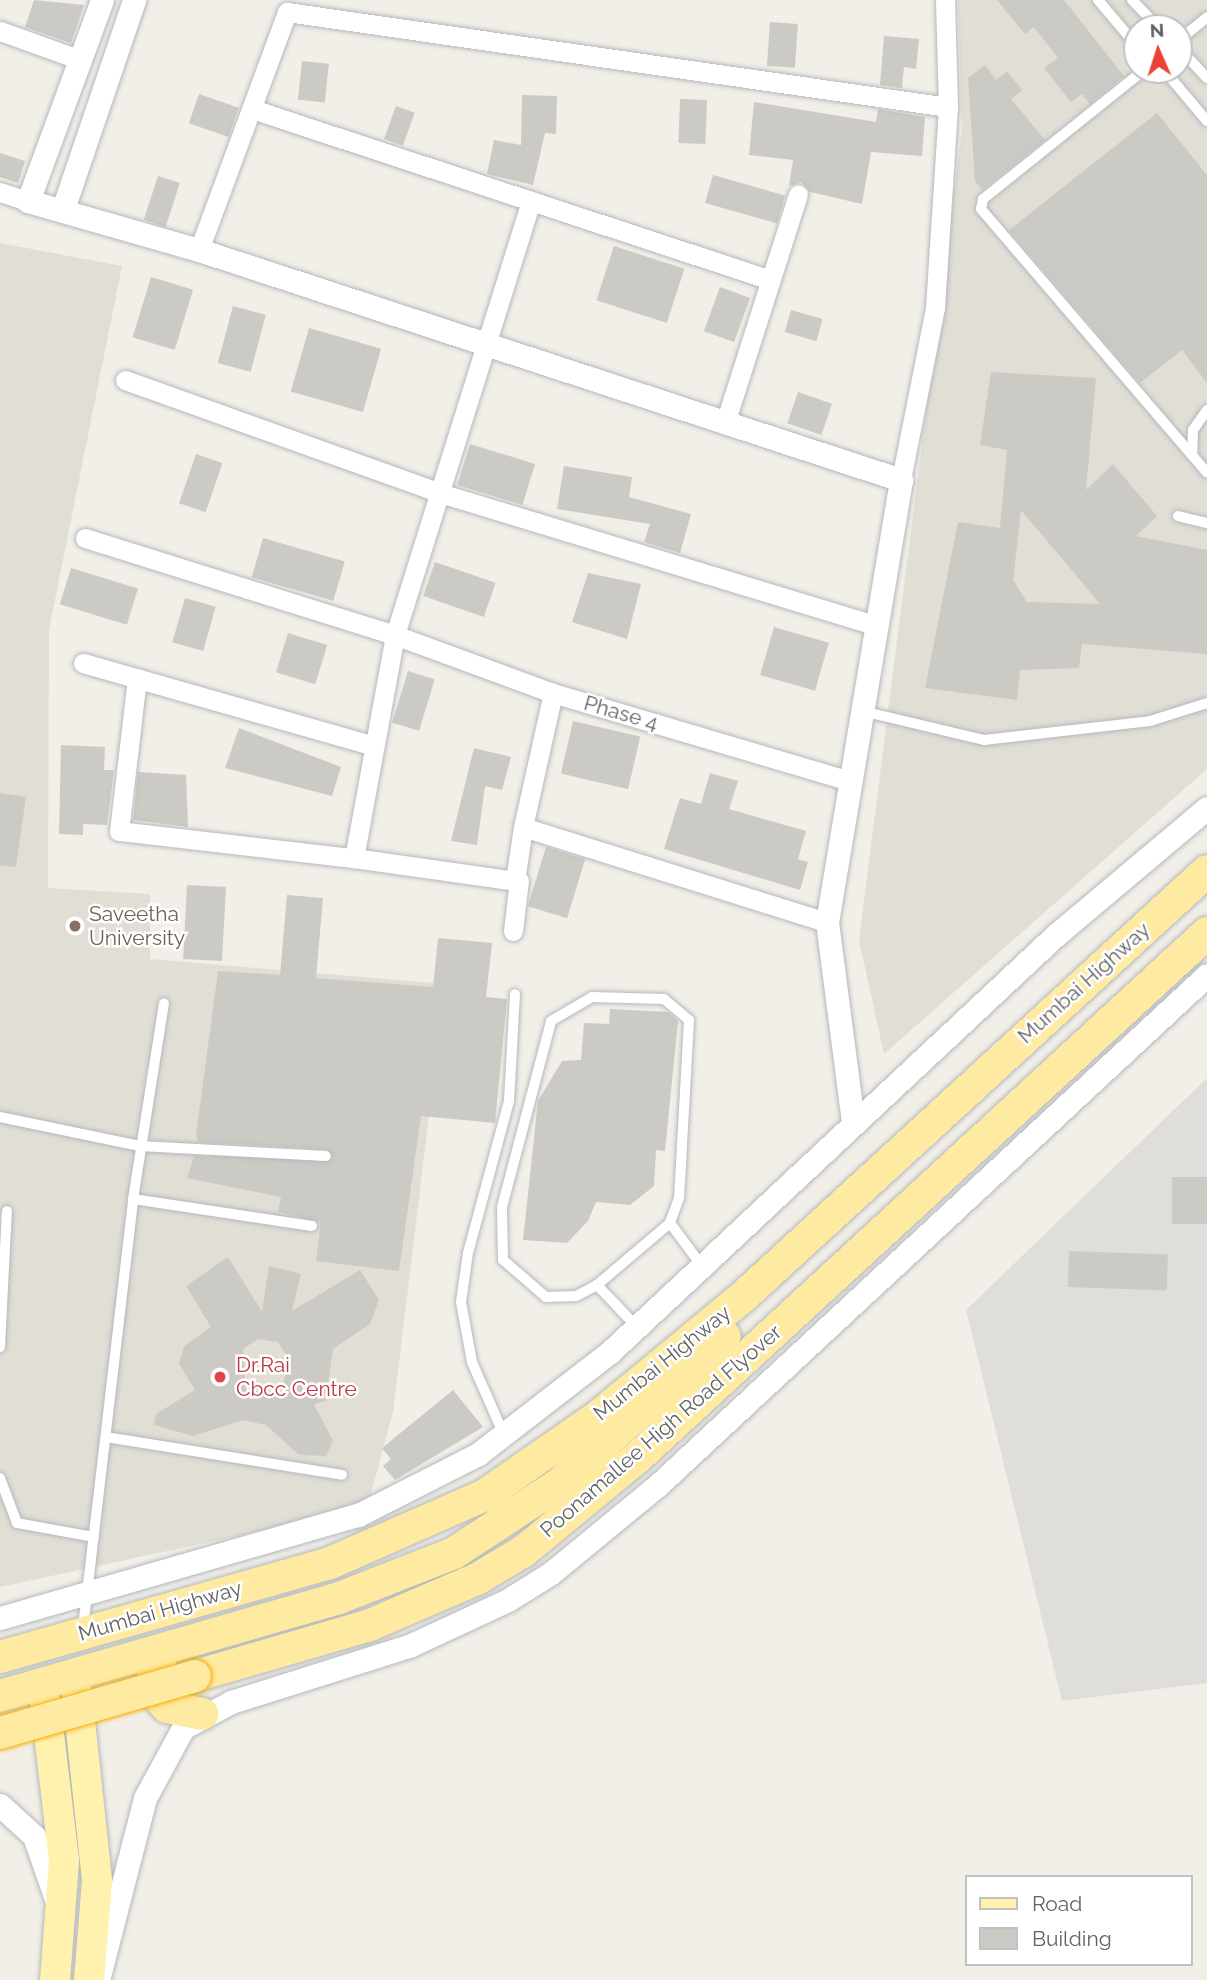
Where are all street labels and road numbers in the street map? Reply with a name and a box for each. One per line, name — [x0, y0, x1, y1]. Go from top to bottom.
street label: Phase 4 — [581, 690, 661, 736]
street label: Mumbai Highway — [1013, 917, 1155, 1049]
street label: Mumbai Highway — [588, 1300, 736, 1426]
street label: Poonamallee High Road Flyover — [535, 1319, 787, 1543]
street label: Mumbai Highway — [75, 1576, 245, 1646]

